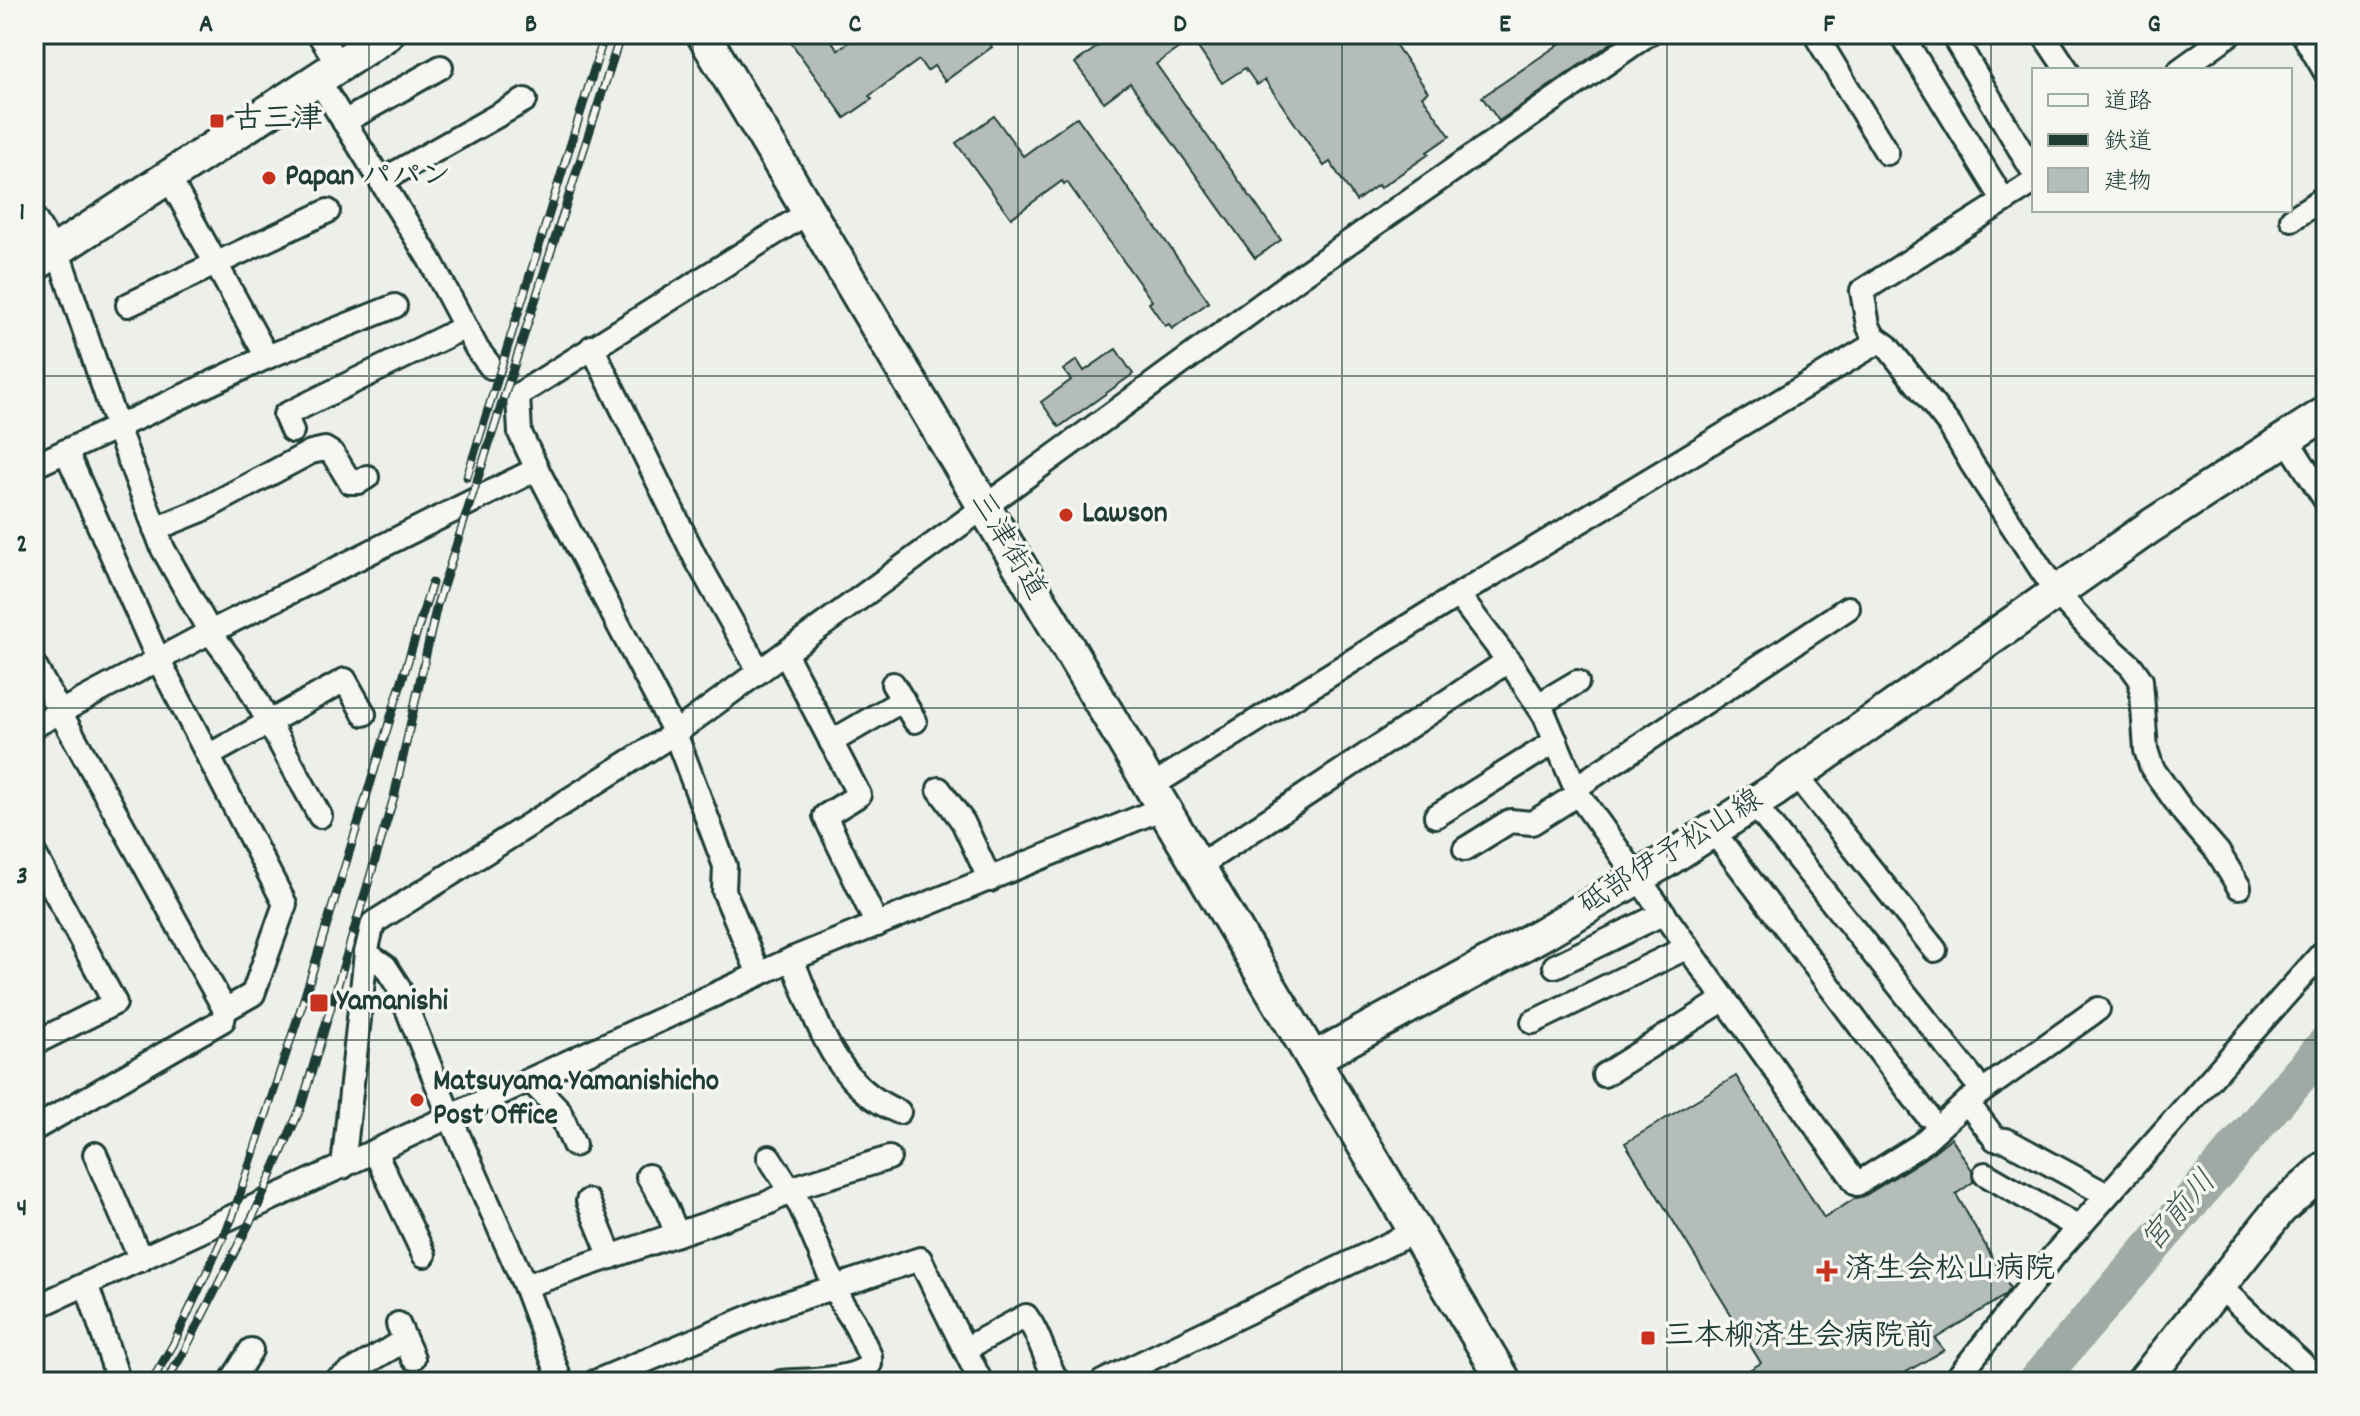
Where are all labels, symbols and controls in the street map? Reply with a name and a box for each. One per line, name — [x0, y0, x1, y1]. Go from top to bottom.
text: A — [199, 7, 213, 44]
text: B — [525, 7, 537, 44]
text: C — [849, 7, 862, 44]
text: D — [1173, 7, 1187, 44]
text: E — [1499, 7, 1511, 44]
text: F — [1823, 7, 1835, 44]
text: G — [2147, 7, 2161, 44]
legend — [2032, 68, 2292, 212]
text: 道路 — [2104, 86, 2152, 120]
place label: 古三津 — [233, 100, 323, 143]
marker: 古三津 — [208, 112, 226, 130]
text: 鉄道 — [2104, 126, 2152, 160]
place label: Papan パパン — [285, 157, 451, 200]
text: 建物 — [2104, 166, 2152, 200]
marker: Papan パパン — [260, 169, 278, 187]
text: 1 — [19, 195, 25, 232]
street label: 三津街道 — [957, 484, 1055, 610]
place label: Lawson — [1082, 494, 1168, 537]
marker: Lawson — [1057, 506, 1075, 524]
text: 2 — [16, 527, 28, 564]
street label: 砥部伊予松山線 — [1572, 780, 1772, 928]
text: 3 — [16, 859, 28, 896]
place label: Yamanishi — [336, 982, 448, 1025]
marker: Yamanishi — [308, 992, 330, 1014]
place label: Matsuyama Yamanishicho Post Office — [433, 1062, 719, 1139]
marker: Matsuyama Yamanishicho Post Office — [408, 1091, 426, 1109]
water label: 宮前川 — [2132, 1162, 2230, 1264]
text: 4 — [17, 1191, 27, 1228]
place label: 済生会松山病院 — [1845, 1250, 2055, 1293]
marker: 済生会松山病院 — [1816, 1260, 1838, 1282]
place label: 三本柳済生会病院前 — [1664, 1317, 1934, 1360]
marker: 三本柳済生会病院前 — [1639, 1329, 1657, 1347]

